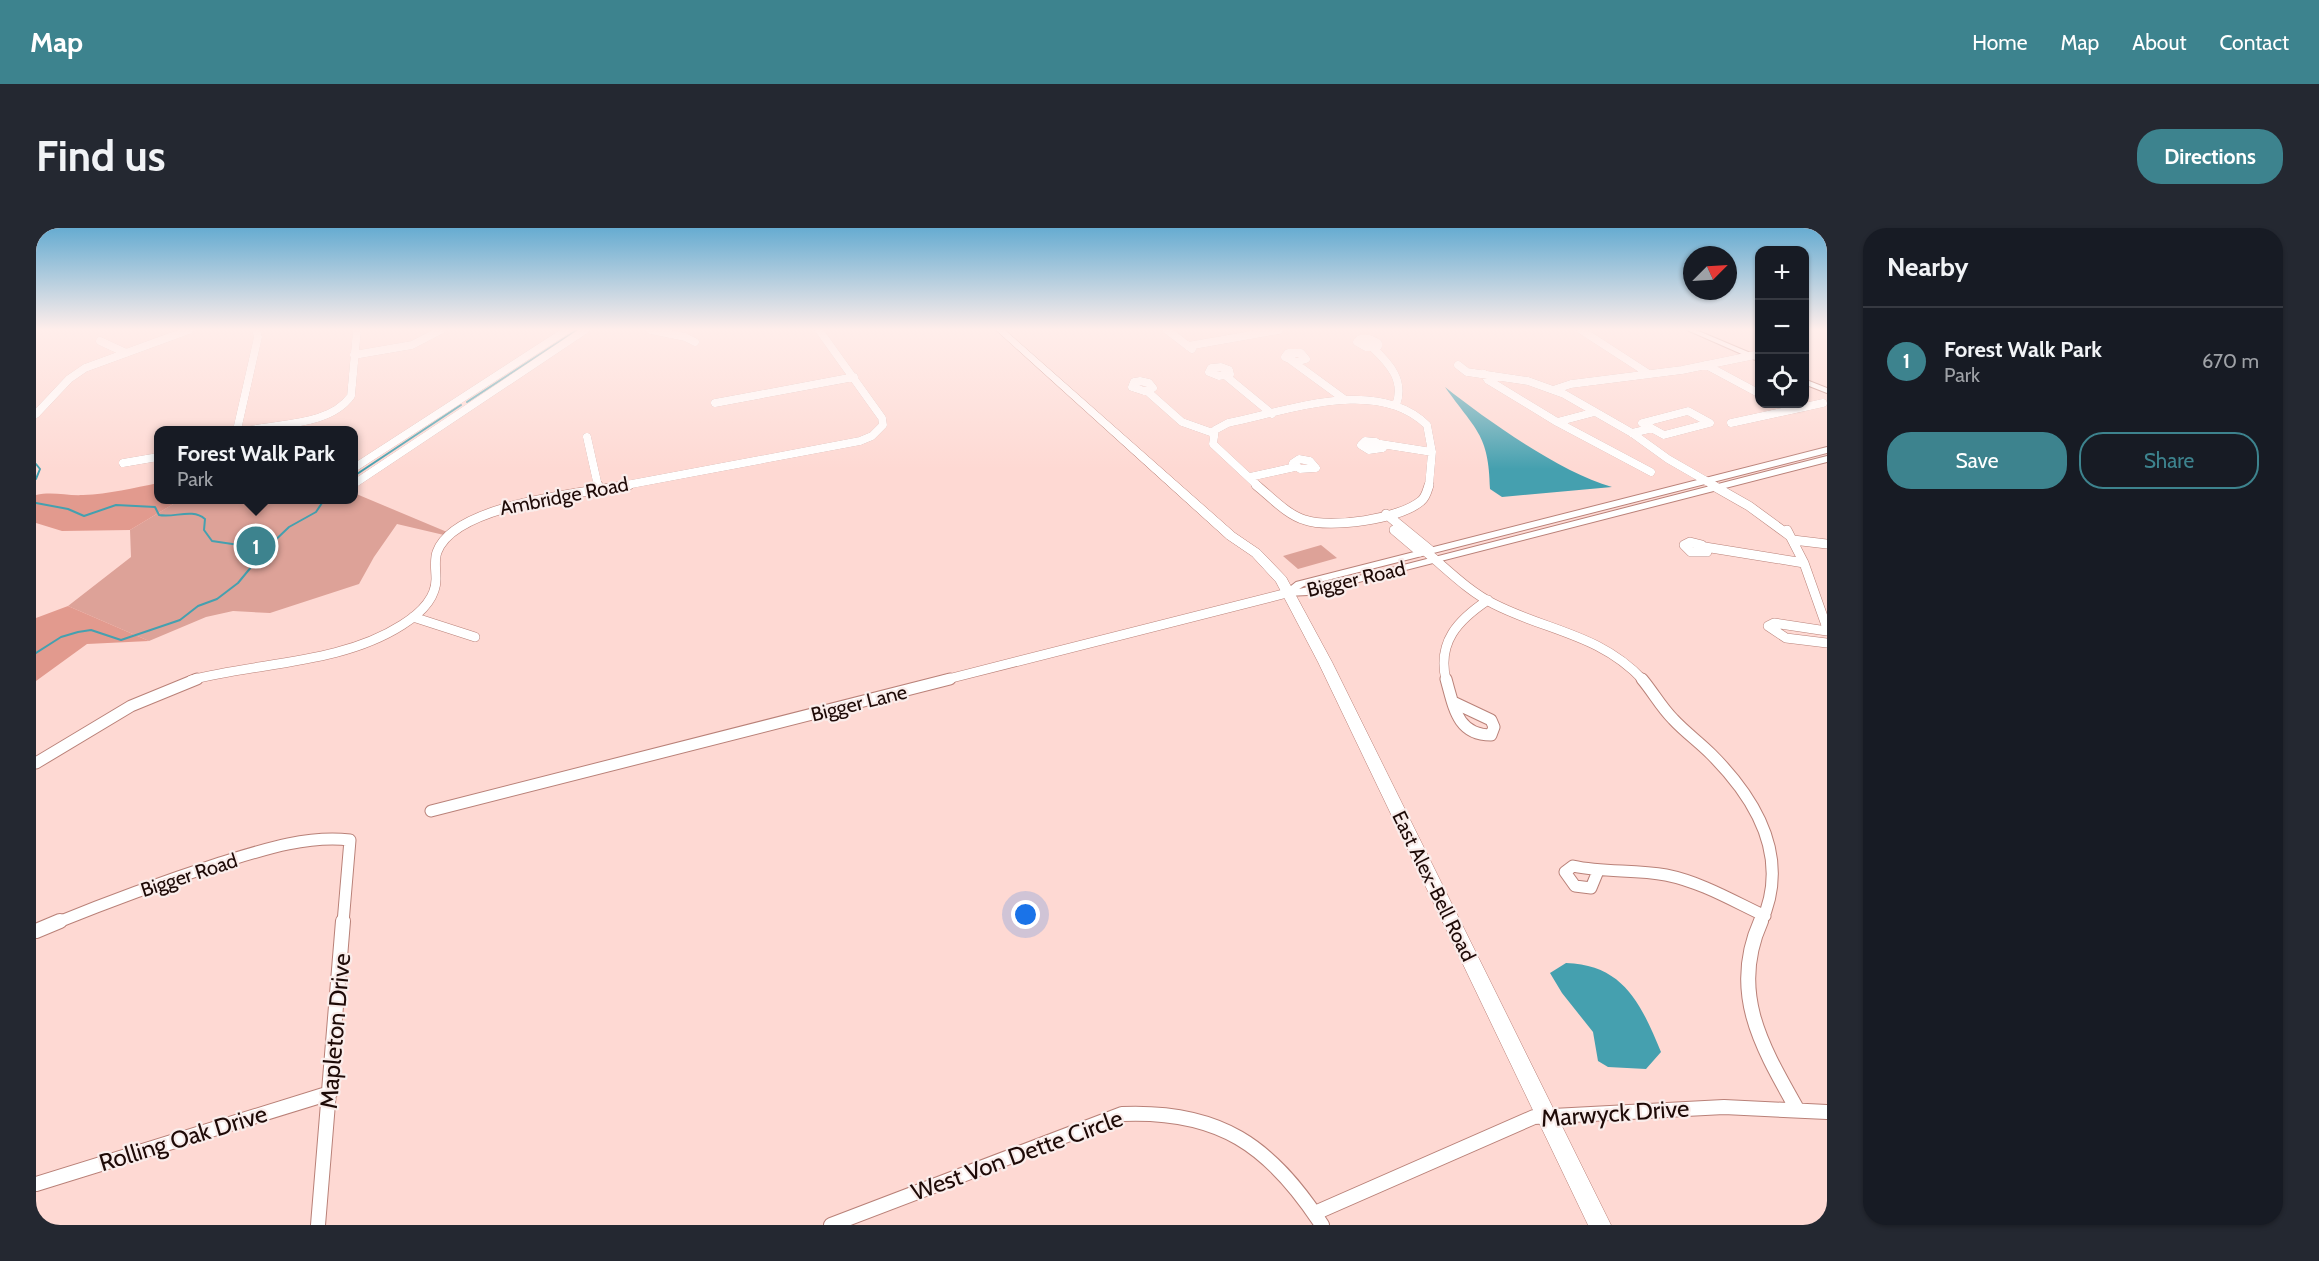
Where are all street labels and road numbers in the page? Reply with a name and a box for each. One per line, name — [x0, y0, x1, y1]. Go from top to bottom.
street label: Ambridge Road — [498, 472, 630, 520]
street label: Bigger Road — [1304, 556, 1408, 602]
street label: Bigger Lane — [809, 679, 909, 727]
street label: East Alex-Bell Road — [1387, 807, 1481, 965]
street label: Bigger Road — [138, 848, 240, 902]
street label: Mapleton Drive — [314, 952, 356, 1110]
street label: Marwyck Drive — [1540, 1093, 1690, 1133]
street label: Rolling Oak Drive — [95, 1099, 271, 1177]
street label: West Von Dette Circle — [907, 1103, 1127, 1207]

